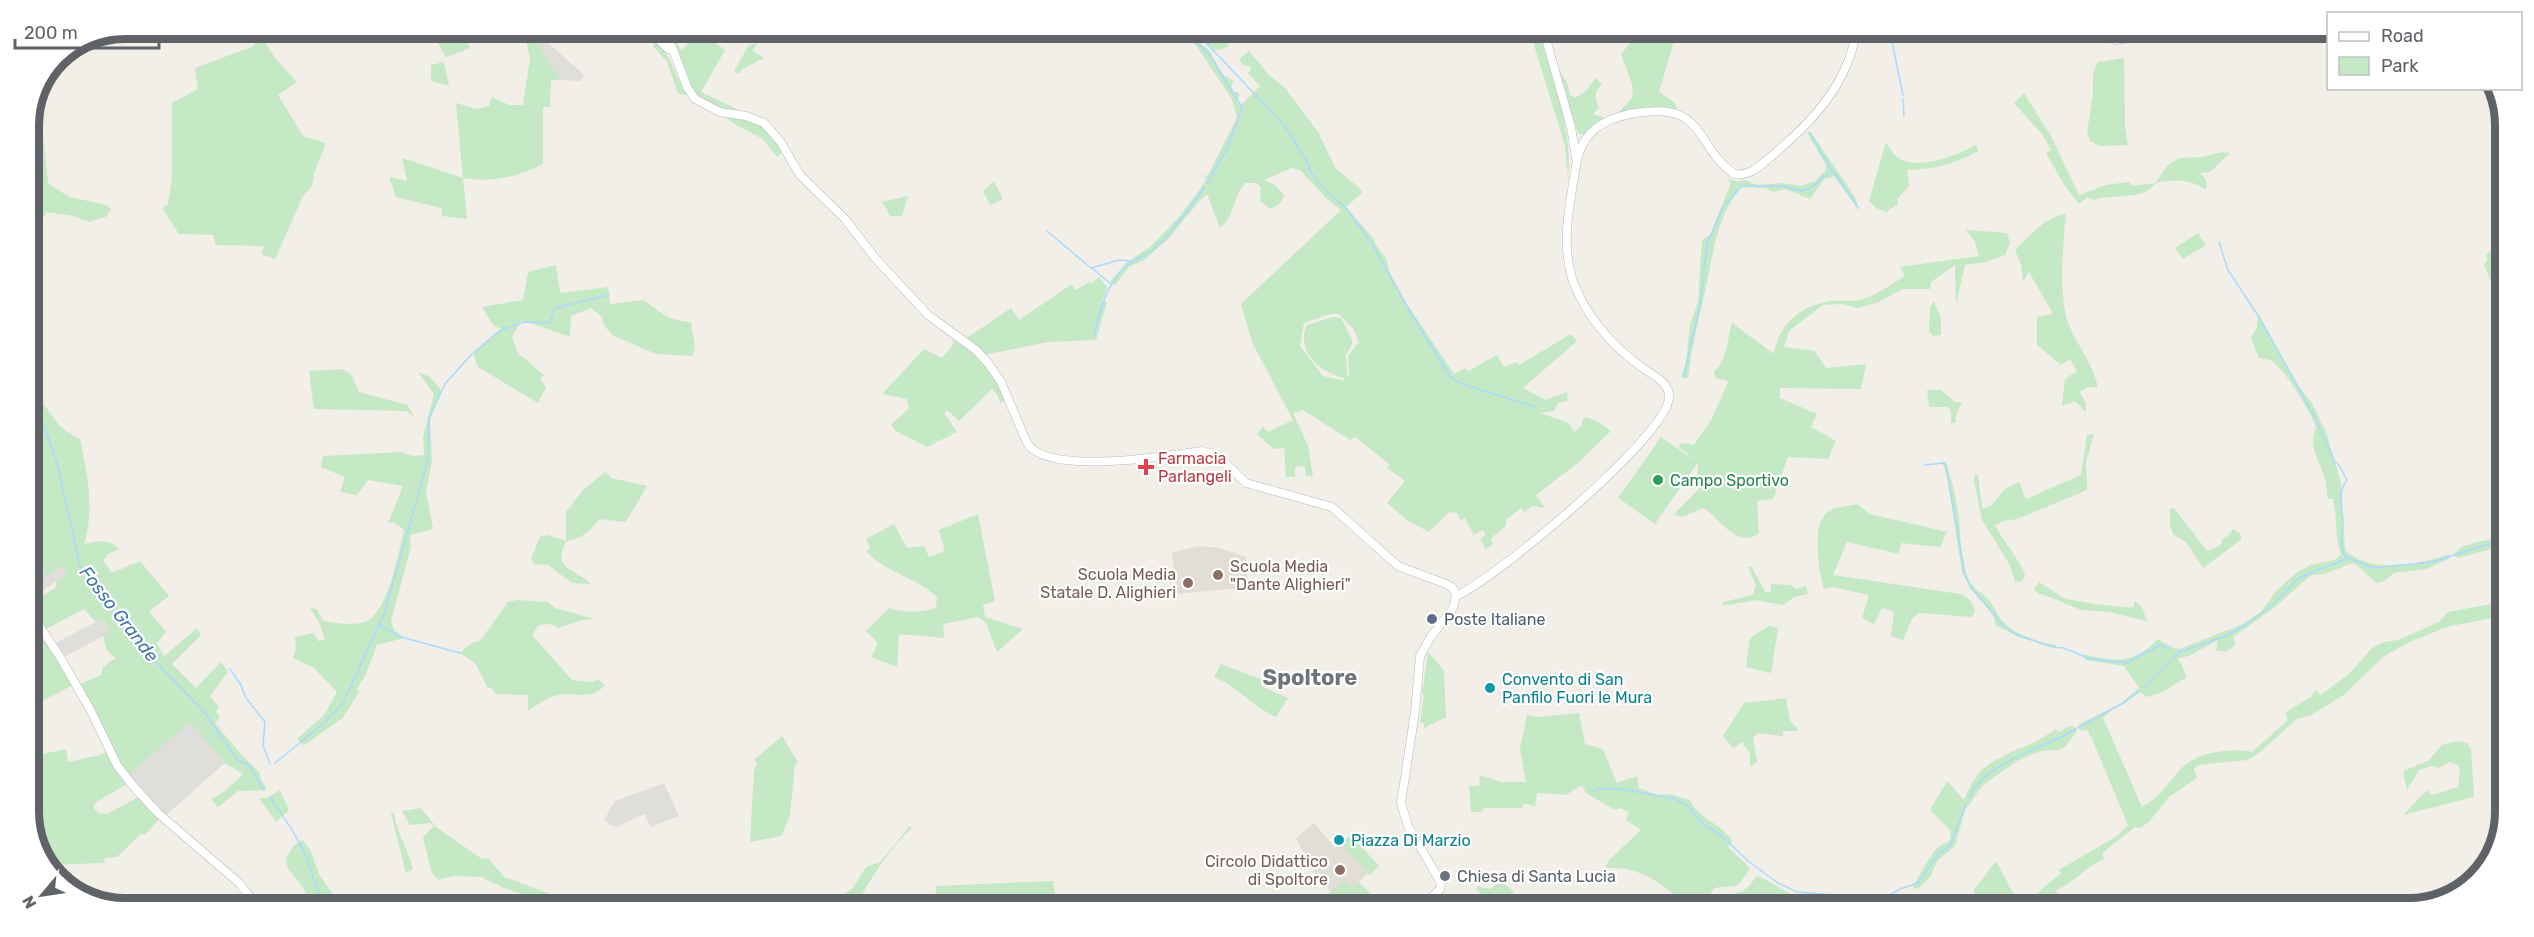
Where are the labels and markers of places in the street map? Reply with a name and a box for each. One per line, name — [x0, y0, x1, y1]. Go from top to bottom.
place label: Farmacia Parlangeli — [1158, 449, 1232, 486]
marker: Farmacia Parlangeli — [1139, 460, 1153, 474]
place label: Campo Sportivo — [1670, 471, 1789, 490]
marker: Campo Sportivo — [1651, 473, 1665, 487]
place label: Scuola Media "Dante Alighieri" — [1230, 557, 1351, 594]
place label: Scuola Media Statale D. Alighieri — [1040, 565, 1176, 602]
marker: Scuola Media "Dante Alighieri" — [1211, 568, 1225, 582]
marker: Scuola Media Statale D. Alighieri — [1181, 576, 1195, 590]
place label: Poste Italiane — [1444, 610, 1545, 629]
marker: Poste Italiane — [1425, 612, 1439, 626]
place label: Convento di San Panfilo Fuori le Mura — [1502, 670, 1652, 707]
marker: Convento di San Panfilo Fuori le Mura — [1483, 681, 1497, 695]
place label: Piazza Di Marzio — [1351, 831, 1471, 850]
marker: Piazza Di Marzio — [1332, 833, 1346, 847]
place label: Circolo Didattico di Spoltore — [1205, 852, 1328, 889]
marker: Circolo Didattico di Spoltore — [1333, 863, 1347, 877]
place label: Chiesa di Santa Lucia — [1457, 867, 1616, 886]
marker: Chiesa di Santa Lucia — [1438, 869, 1452, 883]

